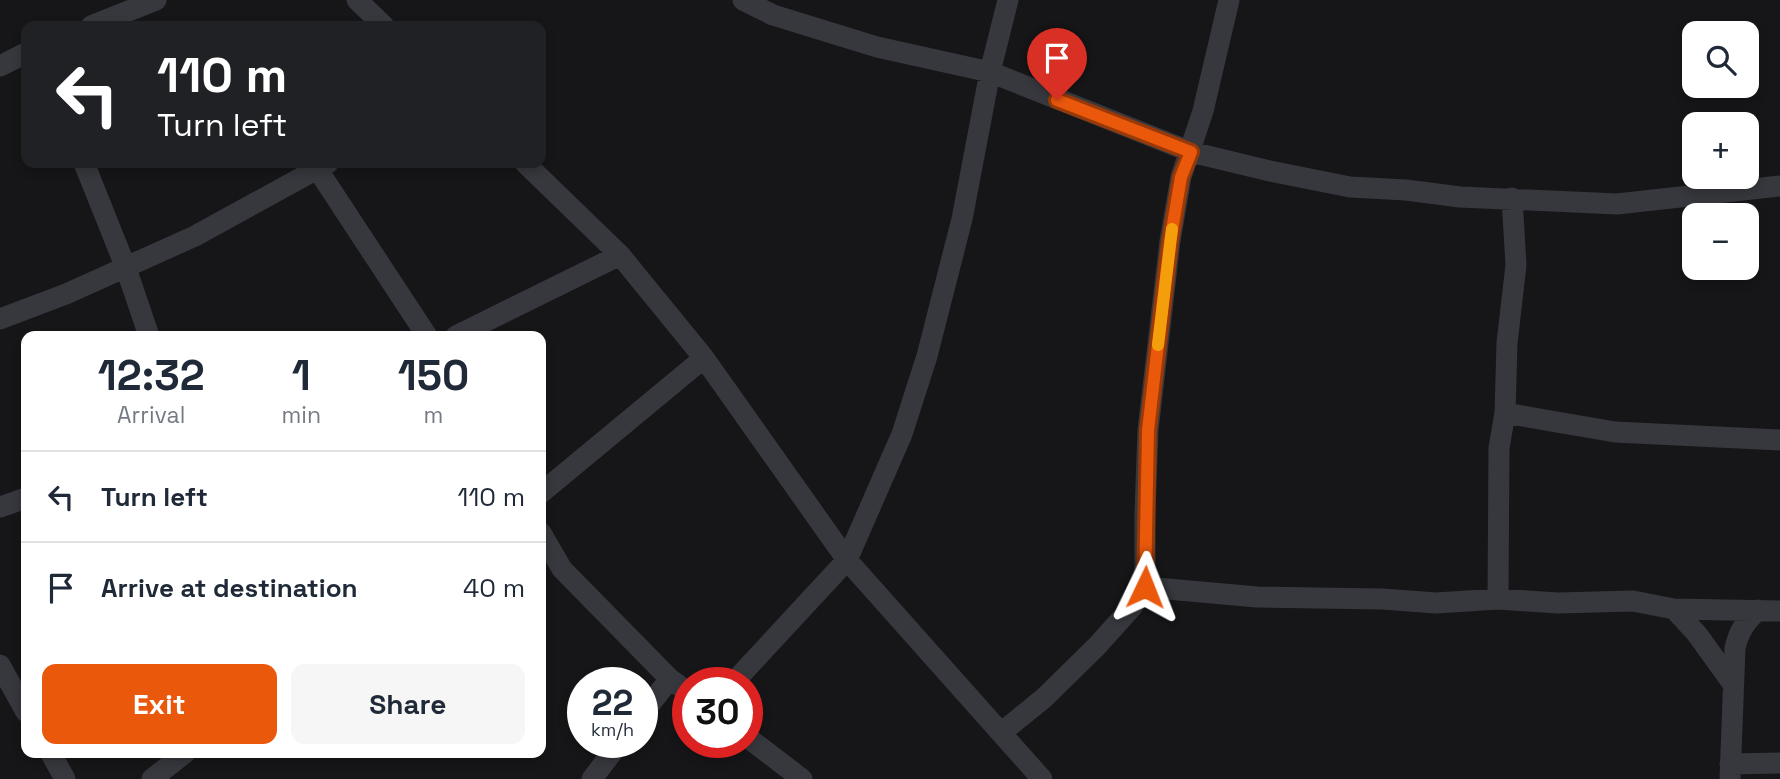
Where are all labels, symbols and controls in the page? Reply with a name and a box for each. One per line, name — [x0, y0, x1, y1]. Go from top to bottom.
map controls — [1682, 21, 1759, 280]
button: search — [1682, 21, 1759, 98]
pin — [1027, 28, 1087, 100]
icon: arrive — [1038, 39, 1076, 77]
text: 110 m — [157, 44, 287, 106]
icon: left — [42, 49, 133, 140]
text: Turn left — [157, 105, 287, 145]
button: + — [1682, 112, 1759, 189]
button: − — [1682, 203, 1759, 280]
text: 12:32 — [98, 349, 205, 402]
text: 1 — [292, 349, 311, 402]
text: 150 — [398, 349, 469, 402]
text: Arrival — [117, 400, 185, 430]
text: min — [282, 400, 321, 430]
text: m — [424, 400, 443, 430]
icon: left — [42, 478, 80, 516]
text: Turn left — [101, 480, 208, 514]
text: 110 m — [458, 480, 525, 514]
position arrow — [1108, 550, 1182, 624]
icon: arrive — [42, 569, 80, 607]
text: Arrive at destination — [101, 571, 358, 605]
text: 40 m — [463, 571, 525, 605]
button: Exit — [42, 664, 277, 744]
button: Share — [291, 664, 525, 744]
speed limit sign: 30 — [672, 667, 763, 758]
text: 22 — [592, 681, 633, 725]
text: km/h — [591, 718, 634, 741]

